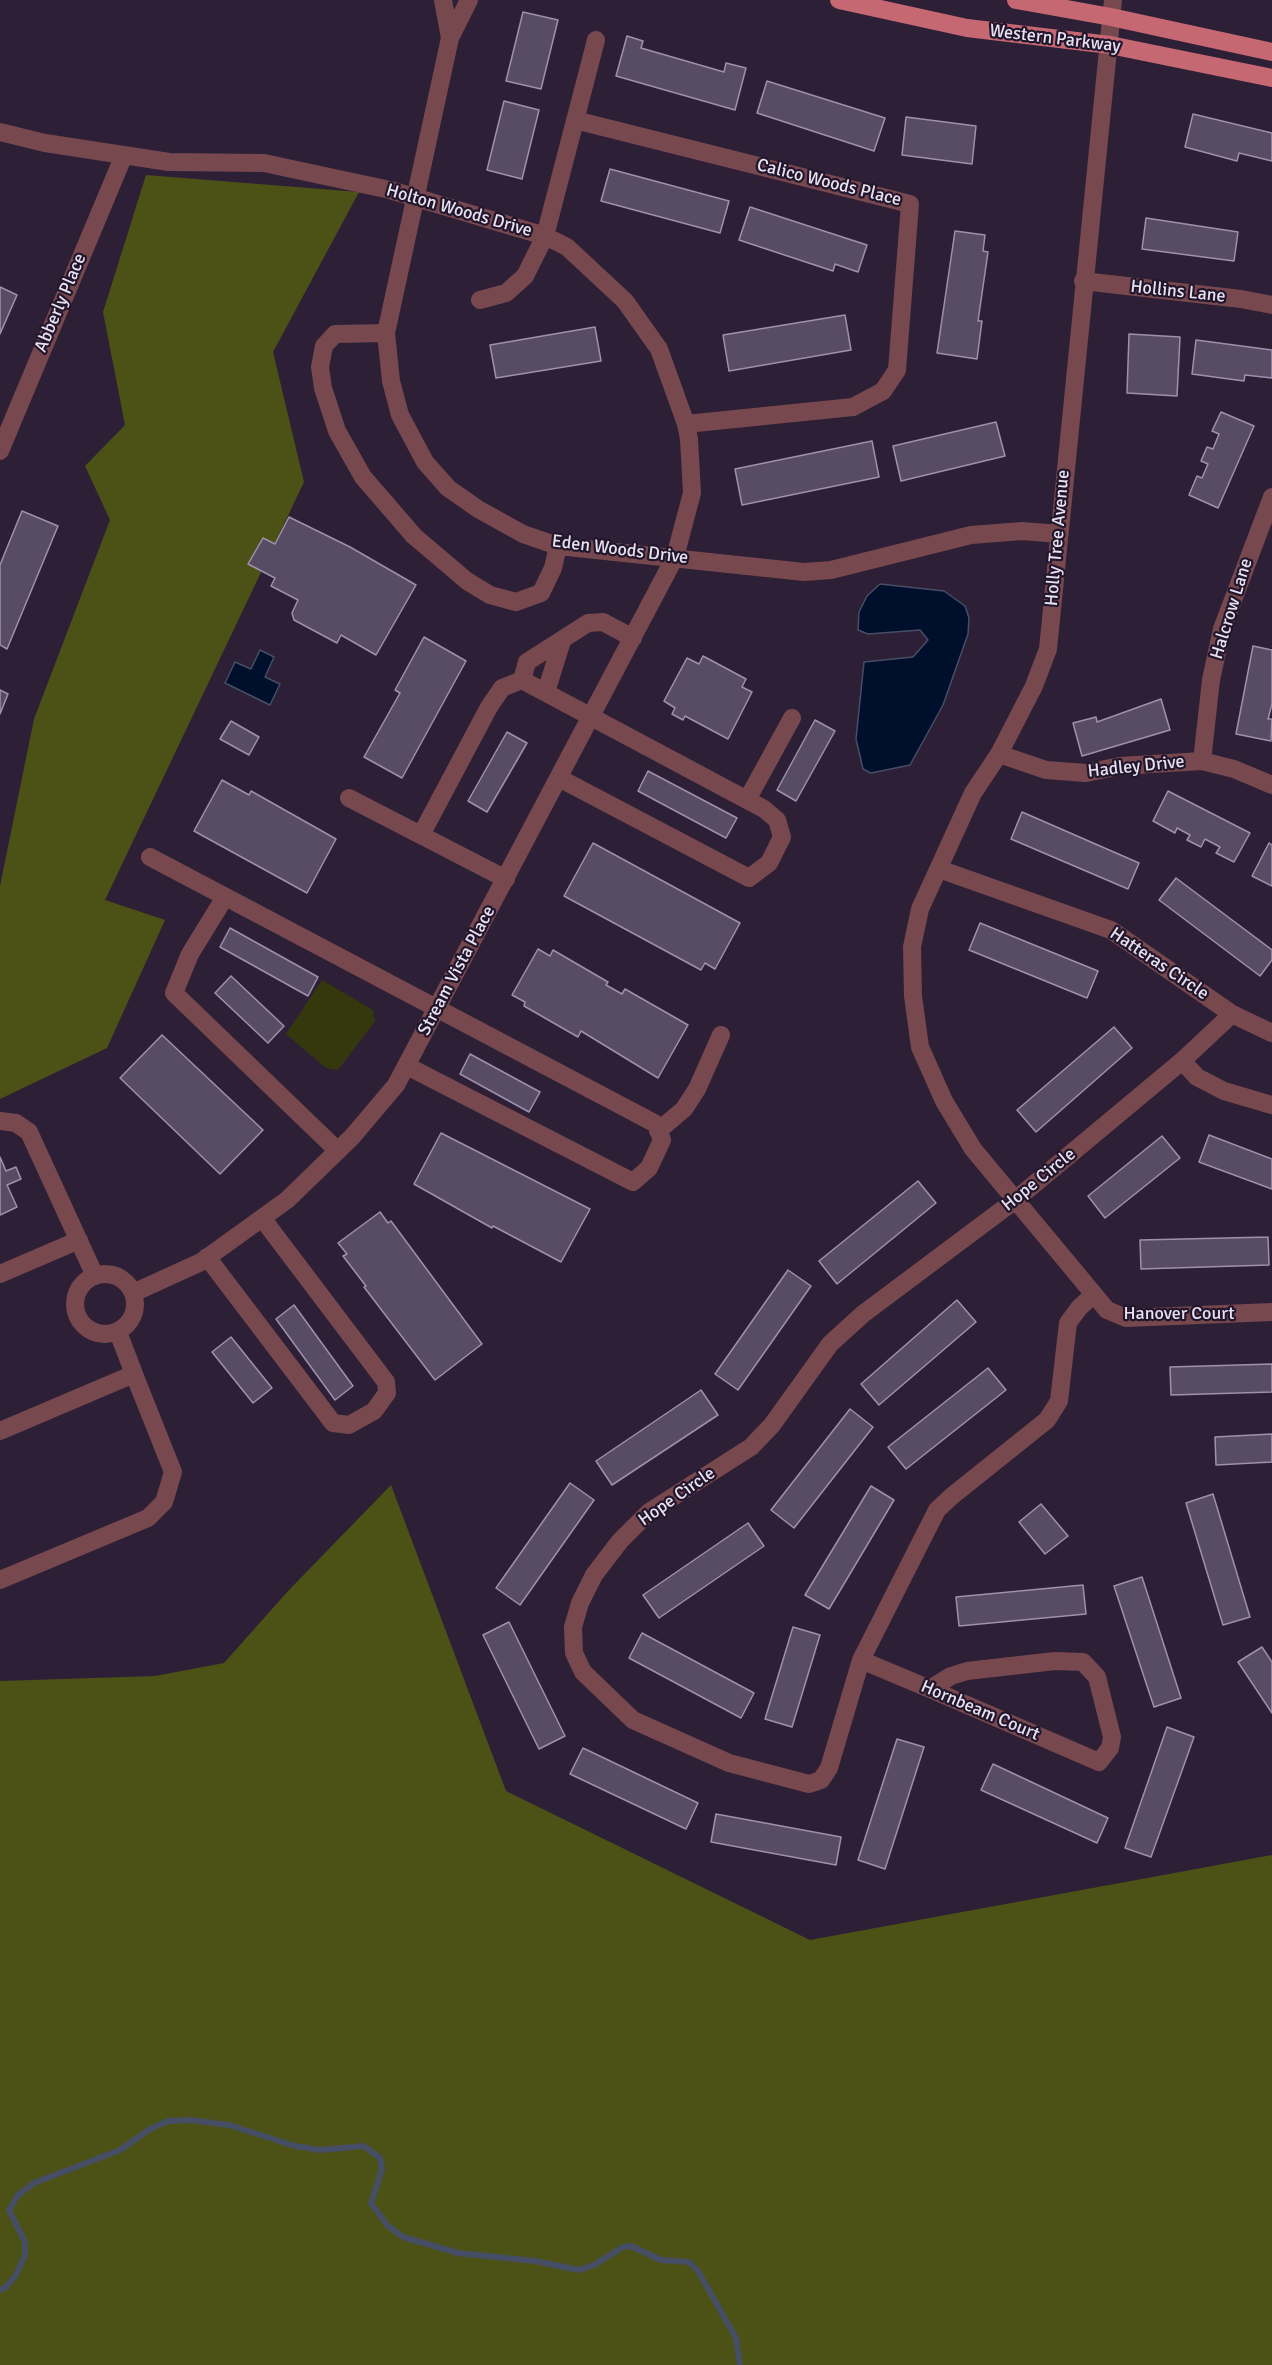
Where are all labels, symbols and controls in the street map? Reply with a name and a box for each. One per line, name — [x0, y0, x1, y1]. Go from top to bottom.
street label: Western Parkway — [988, 20, 1122, 58]
street label: Calico Woods Place — [754, 155, 904, 211]
street label: Holton Woods Drive — [384, 180, 534, 242]
street label: Abberly Place — [31, 250, 91, 356]
street label: Hollins Lane — [1129, 276, 1227, 308]
street label: Holly Tree Avenue — [1041, 469, 1075, 607]
street label: Eden Woods Drive — [551, 531, 689, 569]
street label: Halcrow Lane — [1206, 556, 1258, 662]
street label: Hadley Drive — [1087, 751, 1185, 783]
street label: Stream Vista Place — [414, 903, 500, 1039]
street label: Hatteras Circle — [1105, 923, 1213, 1005]
street label: Hope Circle — [998, 1144, 1080, 1216]
street label: Hanover Court — [1123, 1303, 1235, 1325]
street label: Hope Circle — [635, 1463, 719, 1531]
street label: Hornbeam Court — [917, 1676, 1043, 1746]

